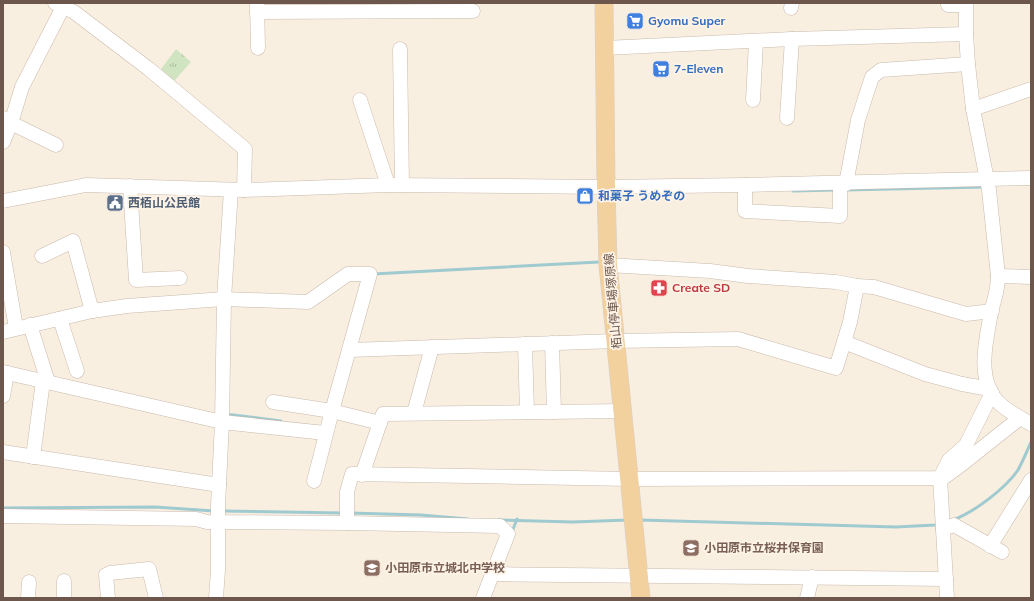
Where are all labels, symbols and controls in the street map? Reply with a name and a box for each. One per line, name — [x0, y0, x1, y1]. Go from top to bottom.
supermarket icon: Gyomu Super — [625, 11, 645, 31]
place label: Gyomu Super — [648, 13, 726, 28]
supermarket icon: 7-Eleven — [651, 59, 671, 79]
place label: 7-Eleven — [674, 61, 723, 76]
shop icon: 和菓子 うめぞの — [575, 186, 595, 206]
place label: 和菓子 うめぞの — [598, 188, 685, 203]
public building icon: 西栢山公民館 — [105, 193, 125, 213]
place label: 西栢山公民館 — [128, 195, 200, 210]
street label: 栢山停車場塚原線 — [601, 253, 624, 350]
pharmacy icon: Create SD — [649, 278, 669, 298]
place label: Create SD — [672, 280, 730, 295]
school or university icon: 小田原市立桜井保育園 — [681, 538, 701, 558]
place label: 小田原市立桜井保育園 — [704, 540, 824, 555]
school or university icon: 小田原市立城北中学校 — [362, 558, 382, 578]
place label: 小田原市立城北中学校 — [385, 560, 505, 575]

